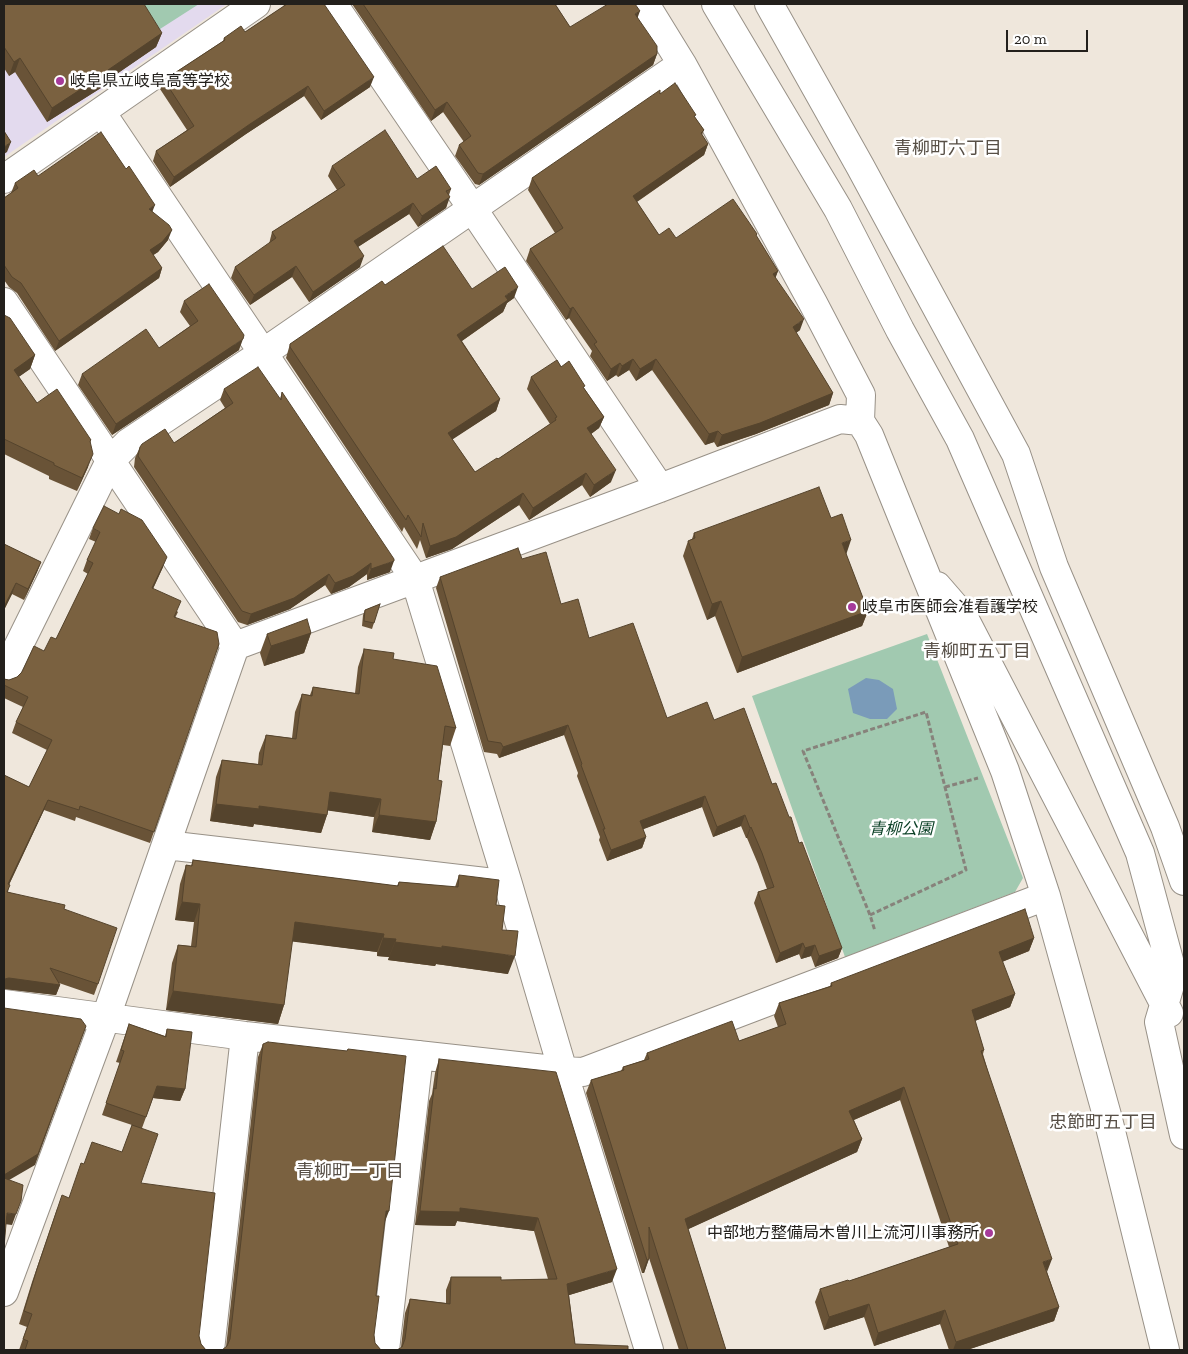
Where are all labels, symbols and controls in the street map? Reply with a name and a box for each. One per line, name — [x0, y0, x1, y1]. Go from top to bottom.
scale bar — [1008, 20, 1090, 52]
text: 20 m — [1014, 30, 1047, 48]
place label: 岐阜県立岐阜高等学校 — [70, 71, 230, 91]
marker: 岐阜県立岐阜高等学校 — [54, 75, 66, 87]
district label: 青柳町六丁目 — [894, 138, 1002, 160]
place label: 岐阜市医師会准看護学校 — [862, 597, 1038, 617]
marker: 岐阜市医師会准看護学校 — [846, 601, 858, 613]
district label: 青柳町五丁目 — [923, 641, 1031, 663]
park label: 青柳公園 — [869, 819, 933, 839]
district label: 忠節町五丁目 — [1049, 1112, 1157, 1134]
district label: 青柳町一丁目 — [296, 1161, 404, 1183]
place label: 中部地方整備局木曽川上流河川事務所 — [707, 1223, 979, 1243]
marker: 中部地方整備局木曽川上流河川事務所 — [983, 1227, 995, 1239]

